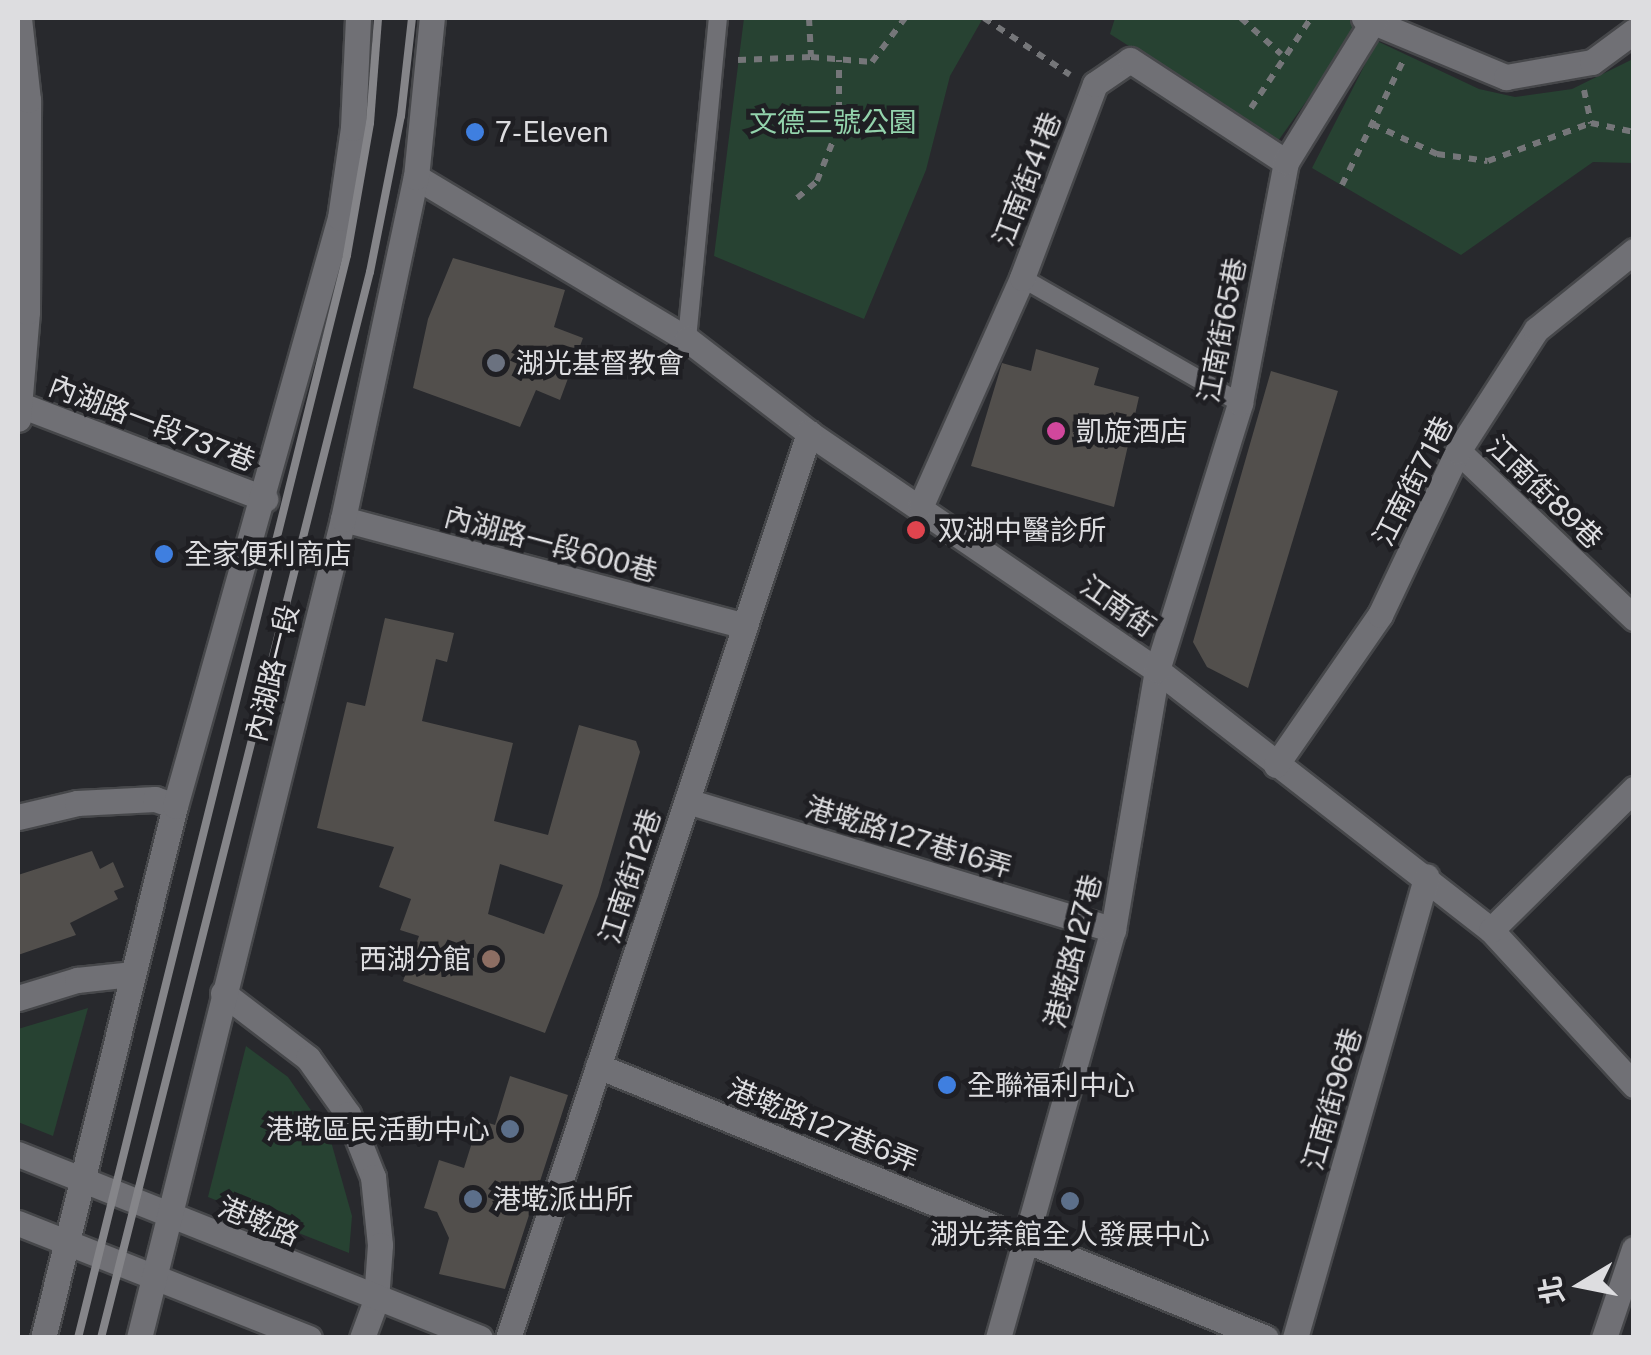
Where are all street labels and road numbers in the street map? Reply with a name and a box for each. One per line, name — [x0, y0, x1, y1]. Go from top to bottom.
street label: 江南街41巷 — [986, 107, 1068, 251]
street label: 江南街65巷 — [1191, 254, 1253, 406]
street label: 內湖路一段737巷 — [44, 368, 260, 478]
street label: 江南街71巷 — [1366, 411, 1460, 551]
street label: 江南街89巷 — [1480, 429, 1610, 555]
street label: 內湖路一段600巷 — [441, 499, 661, 589]
street label: 江南街 — [1074, 568, 1162, 644]
street label: 內湖路一段 — [239, 601, 305, 745]
street label: 港墘路127巷16弄 — [802, 790, 1016, 884]
street label: 江南街12巷 — [592, 804, 668, 948]
street label: 港墘路127巷 — [1038, 871, 1108, 1031]
street label: 江南街96巷 — [1296, 1024, 1368, 1174]
street label: 港墘路127巷6弄 — [723, 1072, 923, 1178]
street label: 港墘路 — [214, 1190, 304, 1252]

